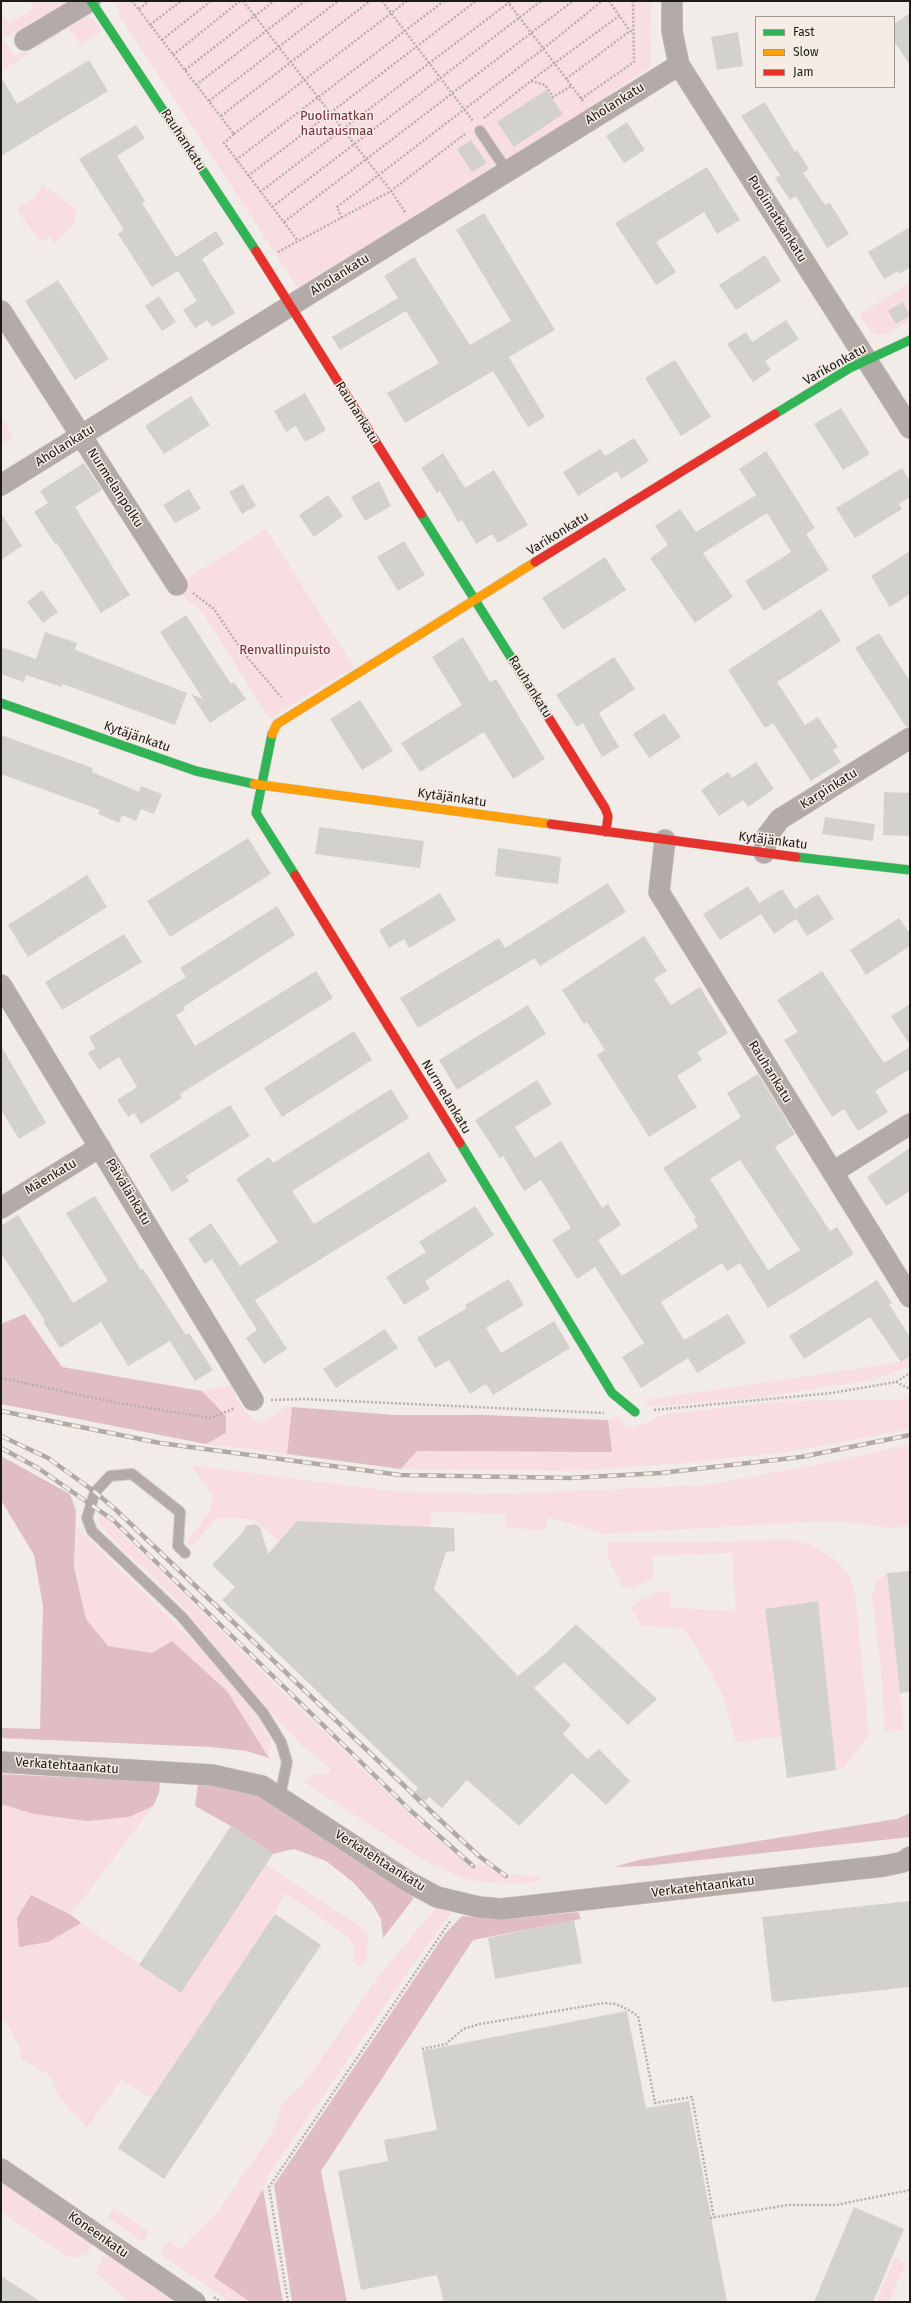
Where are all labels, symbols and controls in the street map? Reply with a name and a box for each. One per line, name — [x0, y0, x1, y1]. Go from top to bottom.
legend — [755, 16, 895, 88]
text: Fast — [793, 25, 815, 39]
text: Slow — [793, 45, 819, 59]
text: Jam — [793, 65, 813, 79]
street label: Aholankatu — [583, 80, 647, 128]
street label: Rauhankatu — [157, 106, 209, 174]
park label: Puolimatkan hautausmaa — [300, 108, 374, 139]
street label: Puolimatkankatu — [744, 173, 810, 265]
street label: Aholankatu — [308, 251, 372, 299]
street label: Varikonkatu — [801, 341, 869, 389]
street label: Rauhankatu — [332, 379, 382, 447]
street label: Aholankatu — [33, 422, 97, 470]
street label: Nurmelanpolku — [84, 445, 146, 531]
street label: Varikonkatu — [524, 509, 592, 559]
park label: Renvallinpuisto — [239, 642, 331, 658]
street label: Rauhankatu — [505, 653, 555, 721]
street label: Kytäjänkatu — [102, 718, 172, 756]
street label: Karpinkatu — [798, 765, 860, 813]
street label: Kytäjänkatu — [416, 785, 488, 811]
street label: Kytäjänkatu — [738, 829, 808, 853]
street label: Rauhankatu — [745, 1038, 795, 1106]
street label: Nurmelankatu — [418, 1057, 474, 1137]
street label: Mäenkatu — [22, 1155, 80, 1199]
street label: Päivälänkatu — [102, 1156, 154, 1228]
street label: Verkatehtaankatu — [15, 1755, 119, 1777]
street label: Verkatehtaankatu — [332, 1827, 428, 1895]
street label: Verkatehtaankatu — [651, 1873, 755, 1901]
street label: Koneenkatu — [65, 2208, 131, 2262]

